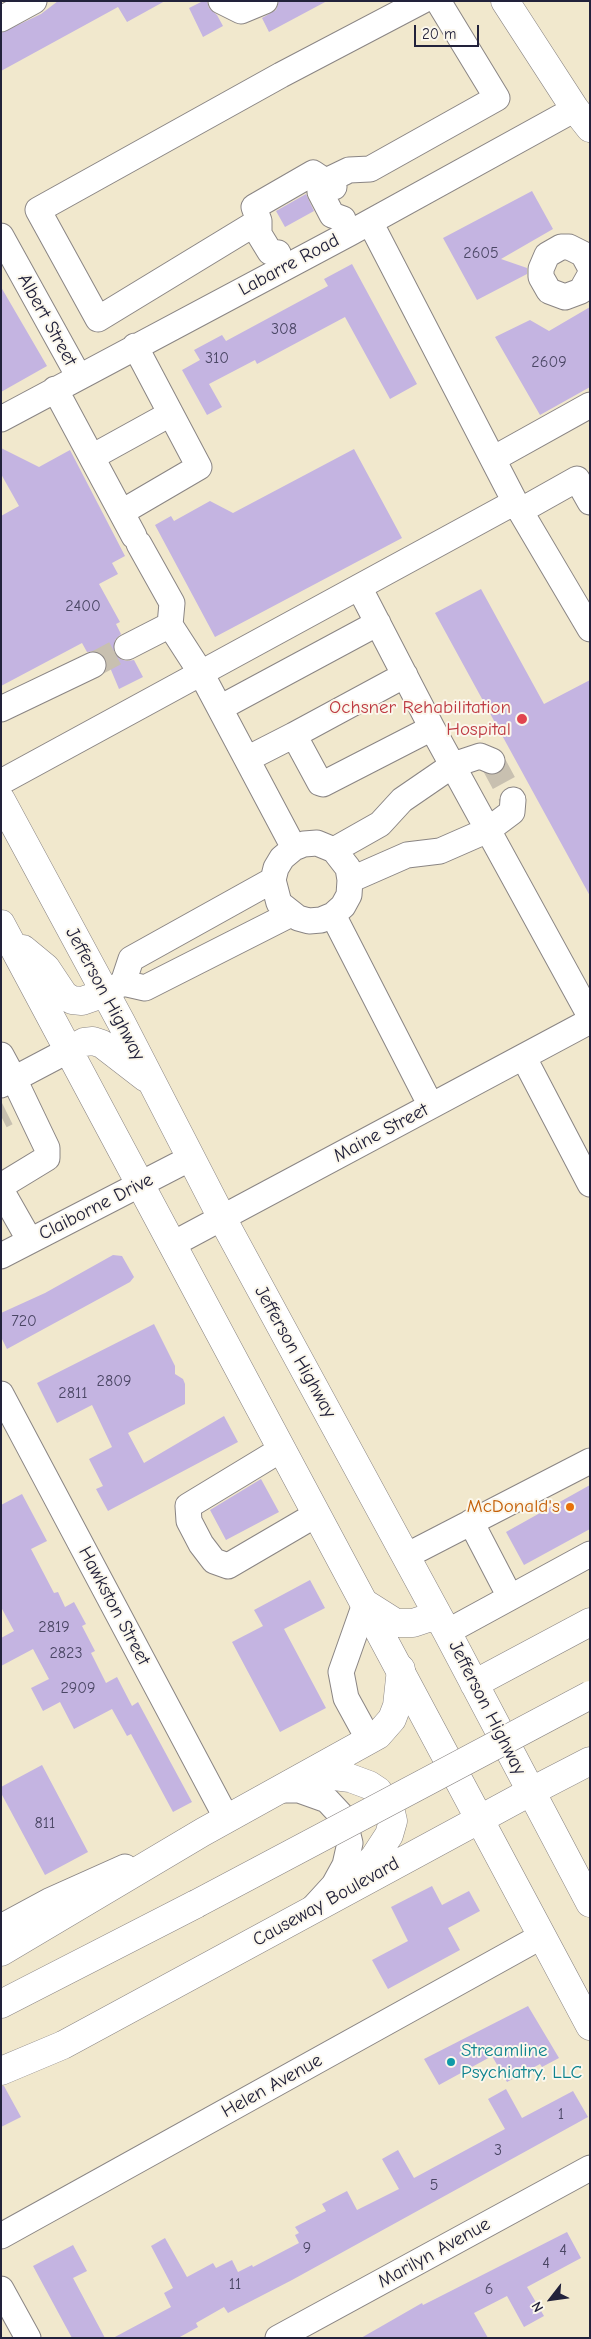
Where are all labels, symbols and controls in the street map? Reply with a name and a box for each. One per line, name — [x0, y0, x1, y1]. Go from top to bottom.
scale bar — [416, 15, 481, 47]
text: 20 m — [422, 25, 456, 43]
street label: Labarre Road — [235, 229, 343, 301]
house number: 2605 — [463, 243, 499, 263]
street label: Albert Street — [12, 270, 82, 370]
house number: 308 — [271, 319, 297, 339]
house number: 310 — [205, 348, 229, 368]
house number: 2609 — [531, 352, 567, 372]
house number: 2400 — [65, 596, 101, 616]
place label: Ochsner Rehabilitation Hospital — [329, 697, 511, 741]
marker: Ochsner Rehabilitation Hospital — [515, 712, 529, 726]
street label: Jefferson Highway — [60, 923, 150, 1065]
street label: Maine Street — [330, 1099, 432, 1167]
street label: Claiborne Drive — [35, 1168, 157, 1246]
street label: Jefferson Highway — [249, 1282, 341, 1422]
house number: 720 — [11, 1311, 37, 1331]
house number: 2809 — [97, 1371, 131, 1391]
house number: 2811 — [58, 1383, 88, 1403]
place label: McDonald's — [467, 1496, 560, 1518]
marker: McDonald's — [564, 1501, 576, 1513]
street label: Hawkston Street — [73, 1543, 155, 1669]
house number: 2819 — [38, 1617, 70, 1637]
street label: Jefferson Highway — [443, 1637, 531, 1779]
house number: 2823 — [49, 1643, 83, 1663]
house number: 2909 — [60, 1678, 96, 1698]
house number: 811 — [35, 1813, 55, 1833]
street label: Causeway Boulevard — [249, 1852, 403, 1952]
place label: Streamline Psychiatry, LLC — [461, 2040, 582, 2084]
street label: Helen Avenue — [218, 2049, 326, 2123]
marker: Streamline Psychiatry, LLC — [445, 2056, 457, 2068]
house number: 1 — [558, 2104, 564, 2124]
house number: 3 — [494, 2140, 502, 2160]
house number: 5 — [430, 2175, 438, 2195]
street label: Marilyn Avenue — [374, 2213, 494, 2293]
house number: 9 — [303, 2238, 311, 2258]
house number: 4 — [559, 2240, 567, 2260]
house number: 4 — [542, 2253, 550, 2273]
house number: 11 — [229, 2274, 241, 2294]
north arrow — [526, 2274, 576, 2324]
house number: 6 — [485, 2279, 493, 2299]
text: N — [528, 2299, 547, 2315]

